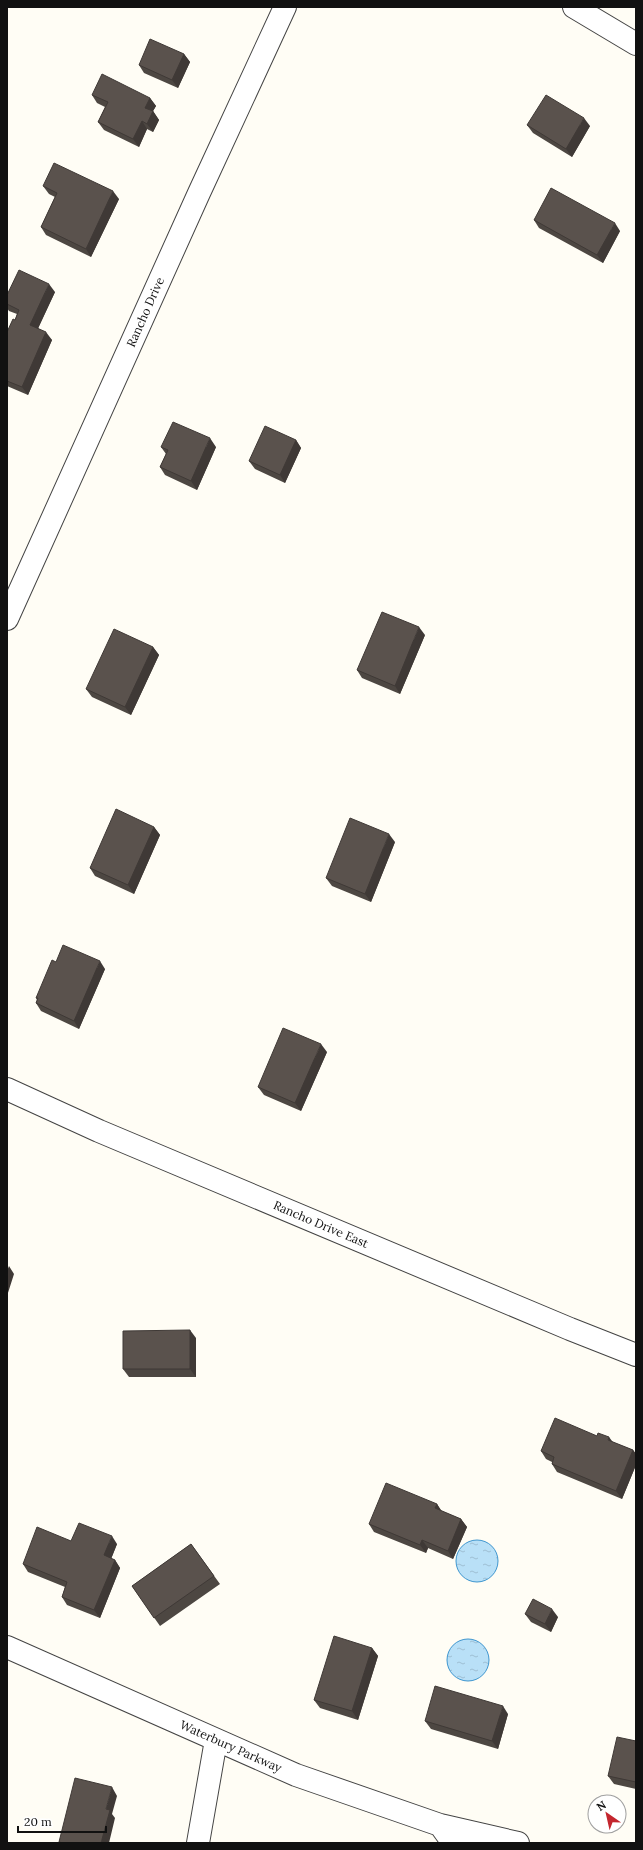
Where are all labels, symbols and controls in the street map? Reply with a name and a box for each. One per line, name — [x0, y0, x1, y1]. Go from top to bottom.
street label: Rancho Drive — [123, 274, 167, 349]
street label: Rancho Drive East — [271, 1197, 371, 1251]
street label: Waterbury Parkway — [178, 1717, 285, 1775]
north arrow — [587, 1794, 627, 1834]
text: N — [594, 1797, 609, 1814]
scale bar — [18, 1808, 106, 1834]
text: 20 m — [24, 1814, 52, 1829]

